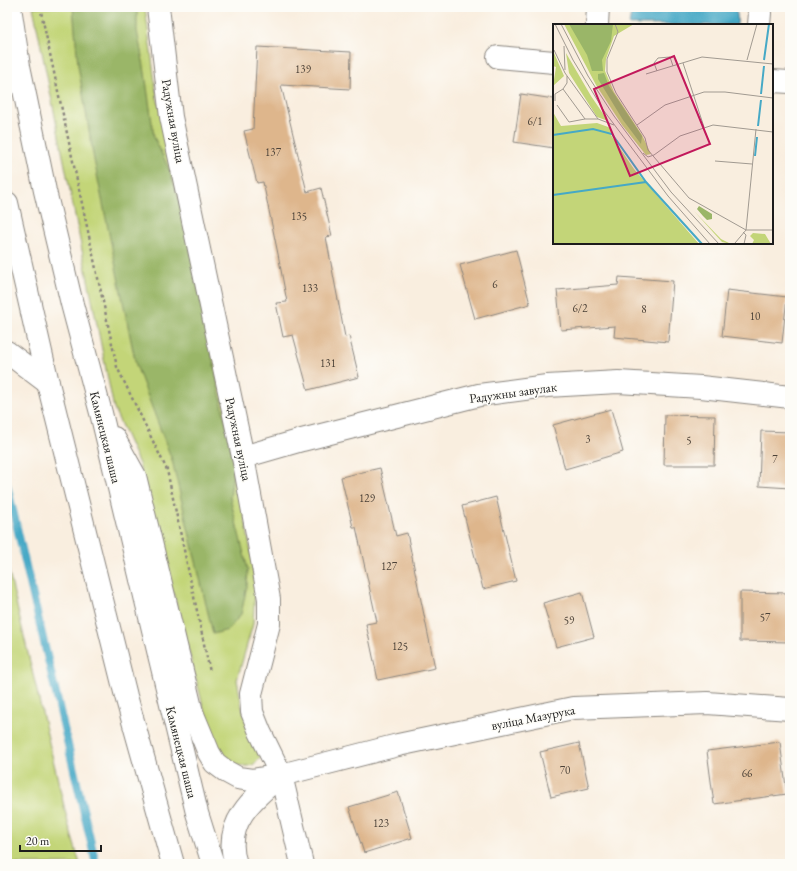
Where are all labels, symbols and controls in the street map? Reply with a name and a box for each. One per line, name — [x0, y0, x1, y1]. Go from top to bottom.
inset map — [553, 24, 773, 244]
house number: 139 — [295, 62, 312, 76]
street label: Радужная вуліца — [158, 78, 189, 165]
house number: 6/1 — [528, 114, 542, 128]
house number: 137 — [265, 145, 282, 159]
house number: 135 — [291, 209, 307, 223]
house number: 6 — [492, 277, 498, 291]
house number: 133 — [302, 281, 318, 295]
house number: 6/2 — [573, 301, 588, 315]
house number: 8 — [641, 302, 647, 316]
house number: 10 — [750, 309, 760, 323]
house number: 131 — [320, 356, 336, 370]
street label: Радужны завулак — [468, 378, 559, 407]
street label: Камянецкая шаша — [86, 389, 125, 486]
street label: Радужная вуліца — [221, 396, 256, 483]
house number: 3 — [585, 432, 591, 446]
house number: 5 — [686, 433, 692, 447]
house number: 7 — [772, 452, 778, 466]
house number: 129 — [359, 491, 376, 505]
house number: 127 — [381, 559, 398, 573]
house number: 57 — [760, 610, 771, 624]
house number: 59 — [564, 613, 575, 627]
house number: 125 — [392, 639, 408, 653]
street label: вуліца Мазурука — [490, 701, 577, 734]
street label: Камянецкая шаша — [162, 704, 201, 801]
house number: 70 — [560, 763, 570, 777]
house number: 66 — [742, 766, 753, 780]
house number: 123 — [373, 816, 389, 830]
scale bar — [20, 827, 101, 853]
text: 20 m — [26, 833, 50, 849]

